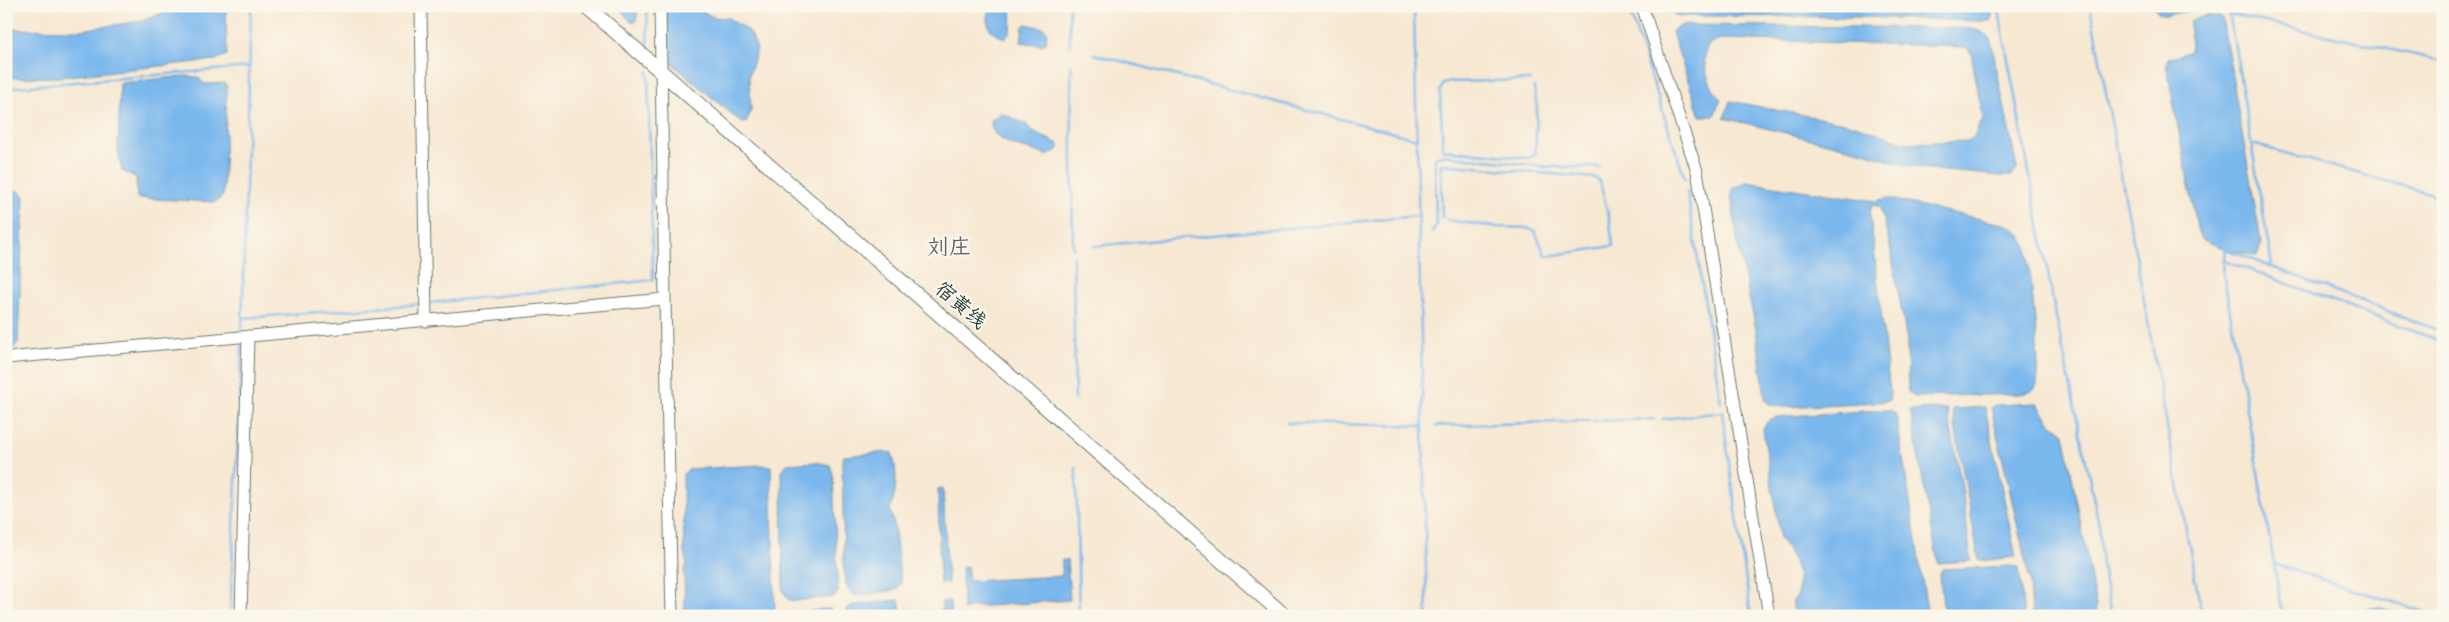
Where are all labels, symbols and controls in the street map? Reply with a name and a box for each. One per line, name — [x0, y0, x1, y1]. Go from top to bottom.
district label: 刘庄 — [927, 233, 971, 261]
street label: 宿黄线 — [930, 276, 992, 334]

